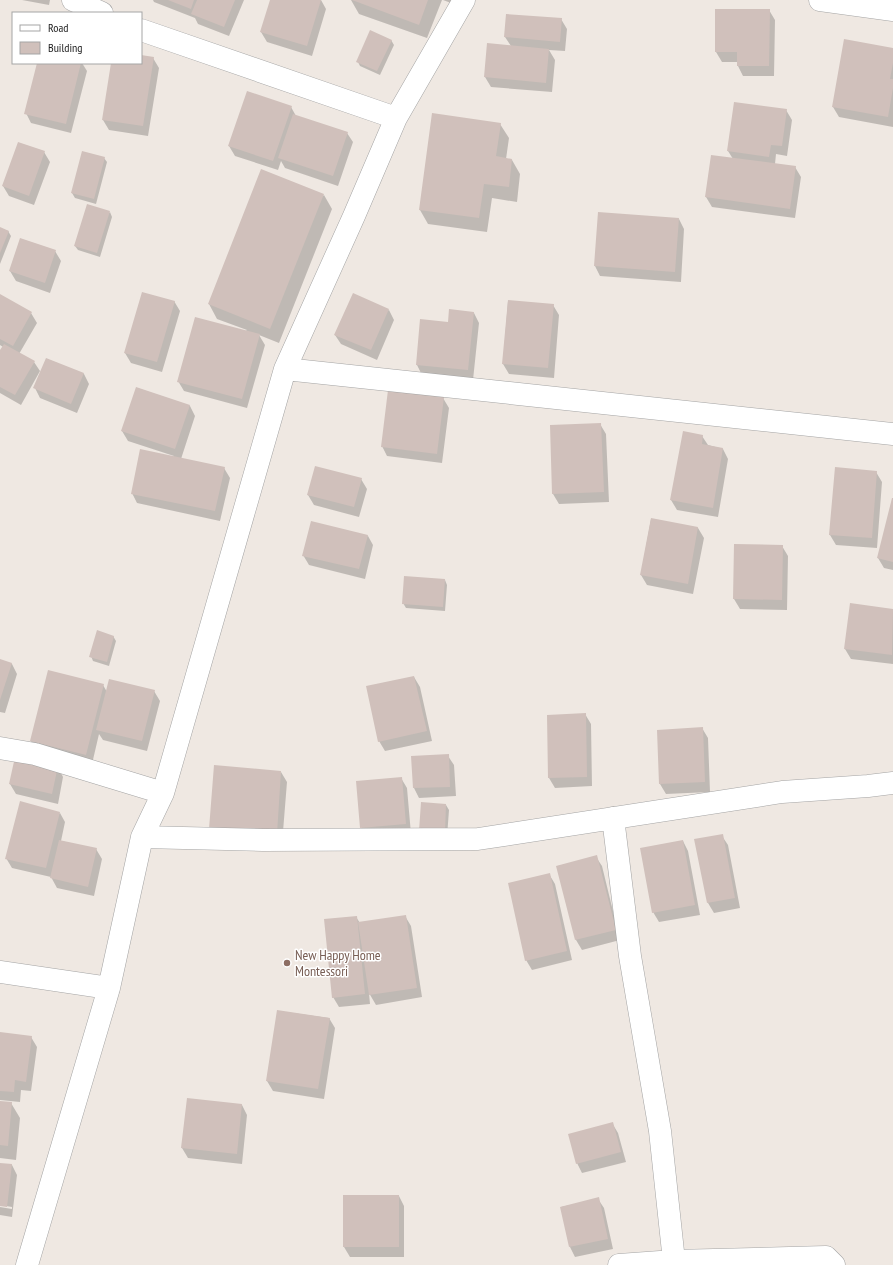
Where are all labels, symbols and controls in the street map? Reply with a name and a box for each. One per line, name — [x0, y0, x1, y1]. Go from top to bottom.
legend — [12, 12, 142, 64]
text: Road — [48, 20, 68, 35]
text: Building — [48, 40, 83, 55]
place label: New Happy Home Montessori — [295, 946, 381, 980]
marker: New Happy Home Montessori — [282, 958, 292, 968]

